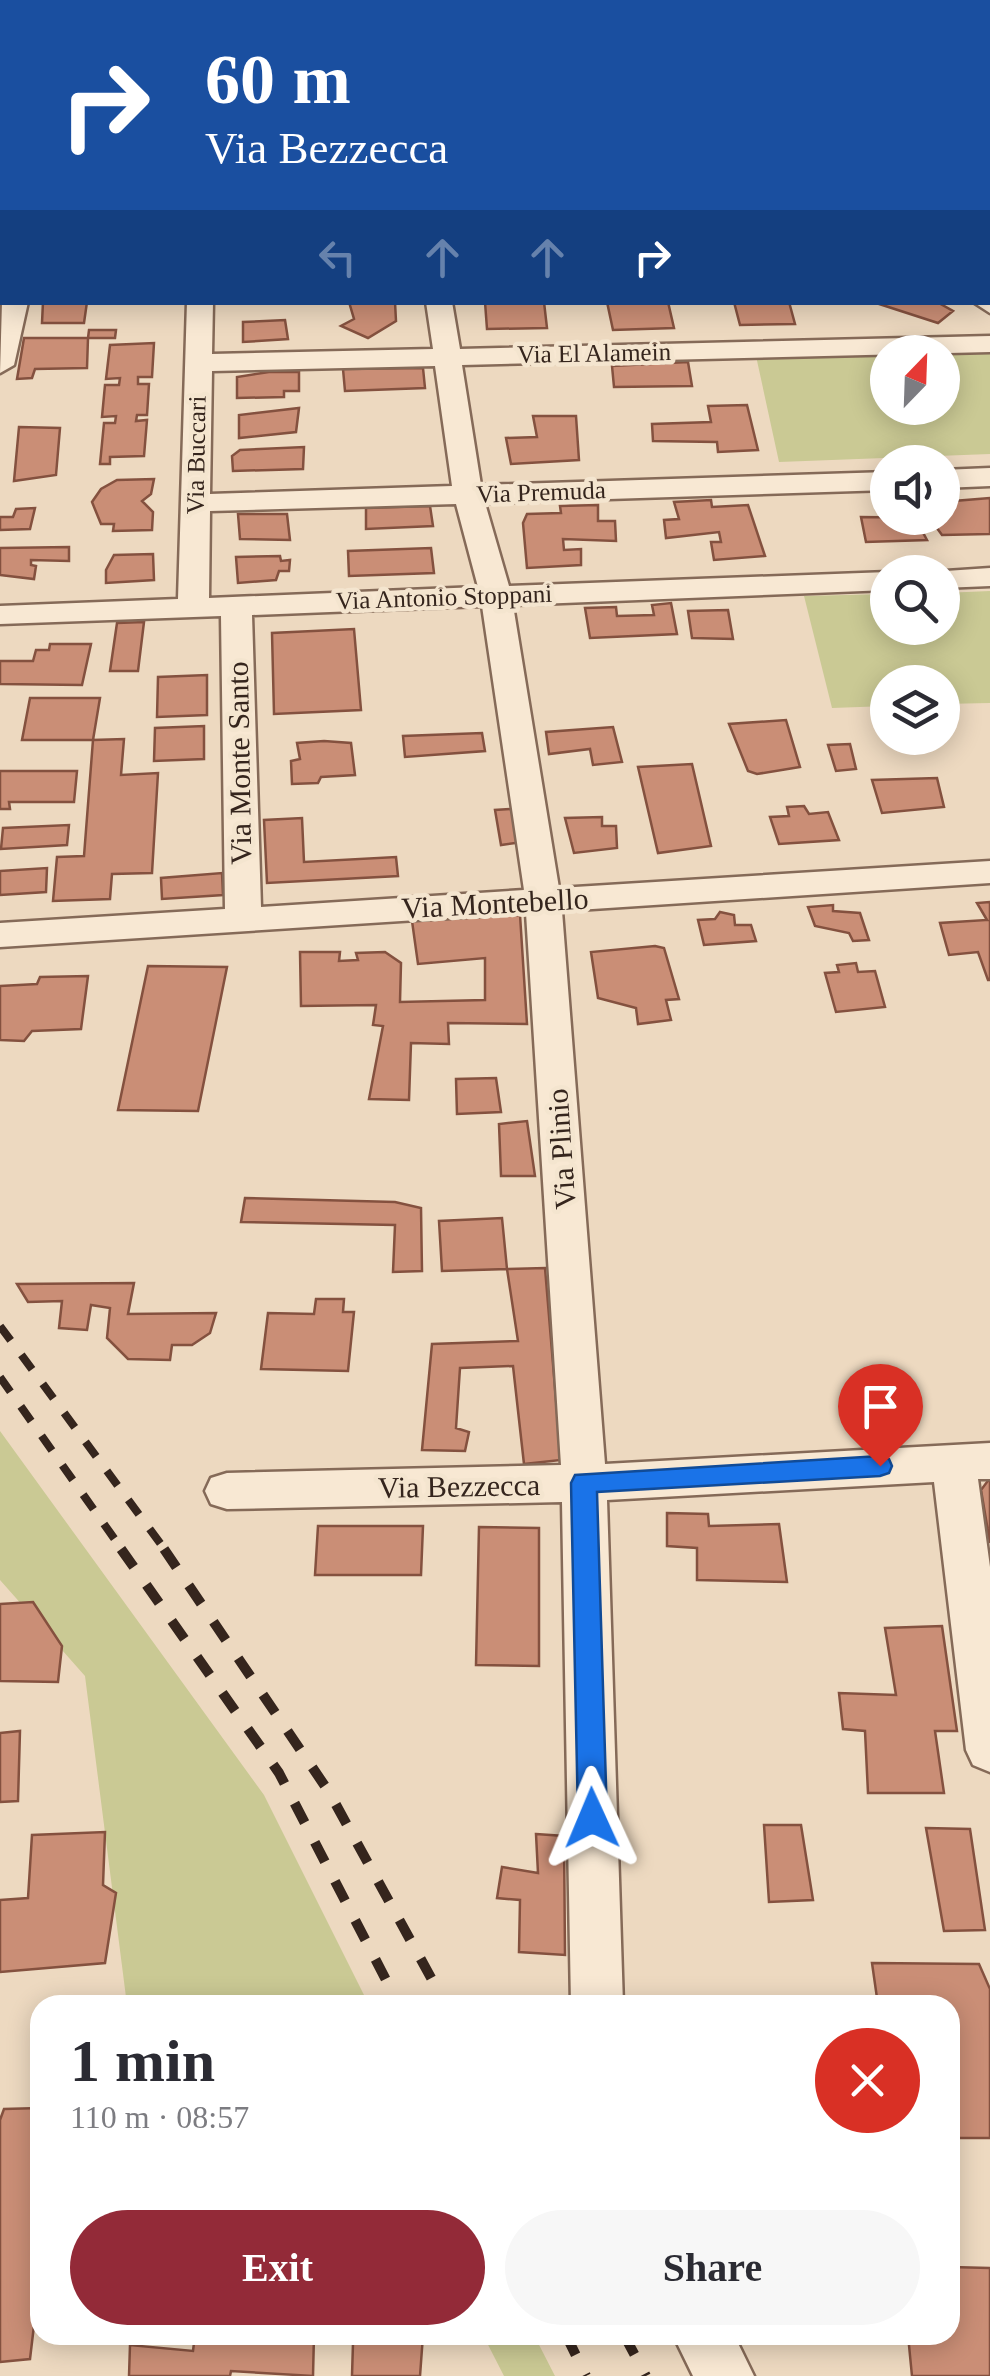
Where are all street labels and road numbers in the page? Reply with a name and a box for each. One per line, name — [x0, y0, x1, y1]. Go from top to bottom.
street label: Via El Alamein — [517, 338, 672, 368]
street label: Via Buccari — [181, 395, 211, 515]
street label: Via Premuda — [476, 476, 606, 508]
street label: Via Antonio Stoppani — [335, 580, 553, 614]
street label: Via Monte Santo — [221, 661, 257, 865]
street label: Via Montebello — [401, 882, 589, 924]
street label: Via Plinio — [540, 1088, 582, 1210]
street label: Via Bezzecca — [378, 1468, 540, 1504]

